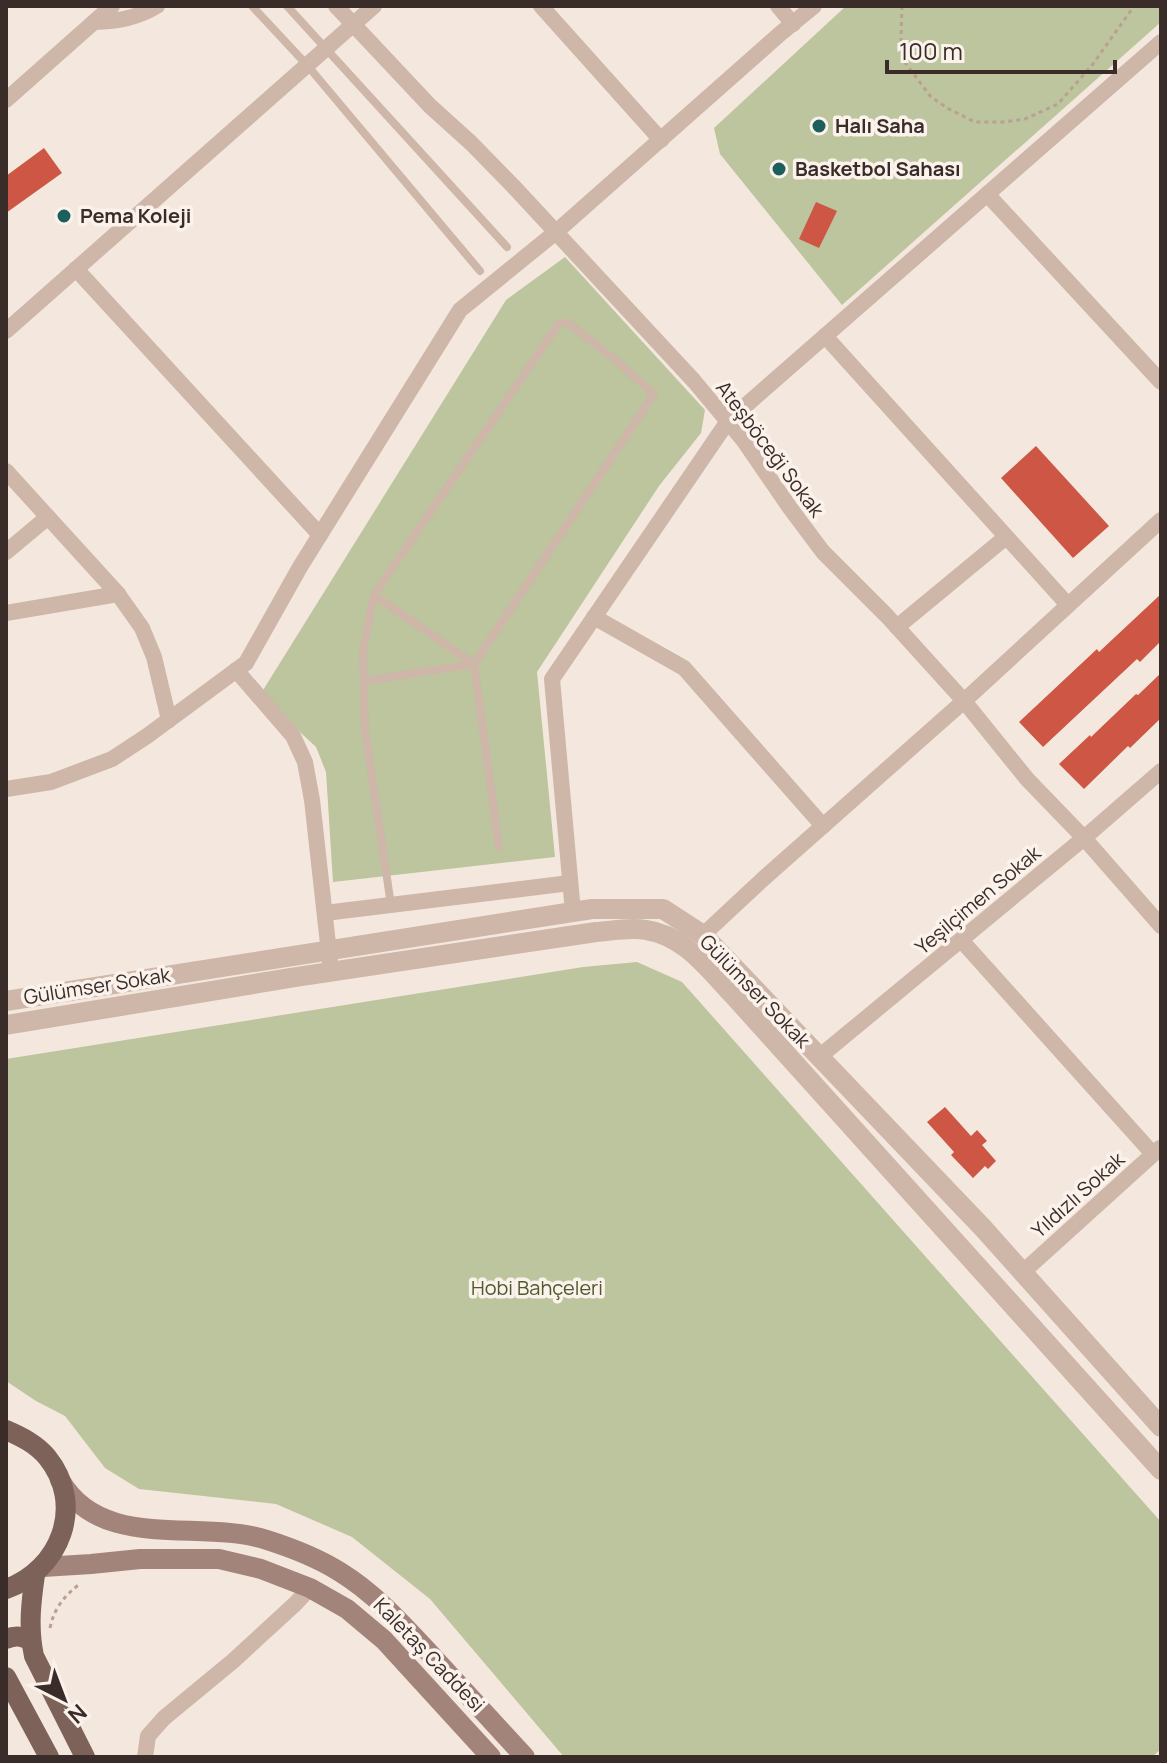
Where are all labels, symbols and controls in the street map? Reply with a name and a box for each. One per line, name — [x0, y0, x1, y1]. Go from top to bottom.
scale bar — [887, 24, 1115, 74]
text: 100 m — [899, 34, 963, 67]
place label: Halı Saha — [835, 112, 925, 139]
marker: Halı Saha — [810, 117, 828, 135]
place label: Basketbol Sahası — [795, 155, 961, 182]
marker: Basketbol Sahası — [770, 160, 788, 178]
place label: Pema Koleji — [80, 202, 191, 229]
marker: Pema Koleji — [55, 207, 73, 225]
street label: Ateşböceği Sokak — [710, 375, 831, 523]
street label: Yeşilçimen Sokak — [909, 839, 1047, 960]
street label: Gülümser Sokak — [694, 928, 817, 1054]
street label: Gülümser Sokak — [22, 960, 173, 1010]
street label: Yıldızlı Sokak — [1026, 1145, 1131, 1243]
park label: Hobi Bahçeleri — [471, 1274, 603, 1301]
street label: Kaletaş Caddesi — [368, 1592, 491, 1718]
north arrow — [24, 1659, 104, 1739]
text: N — [61, 1697, 93, 1730]

